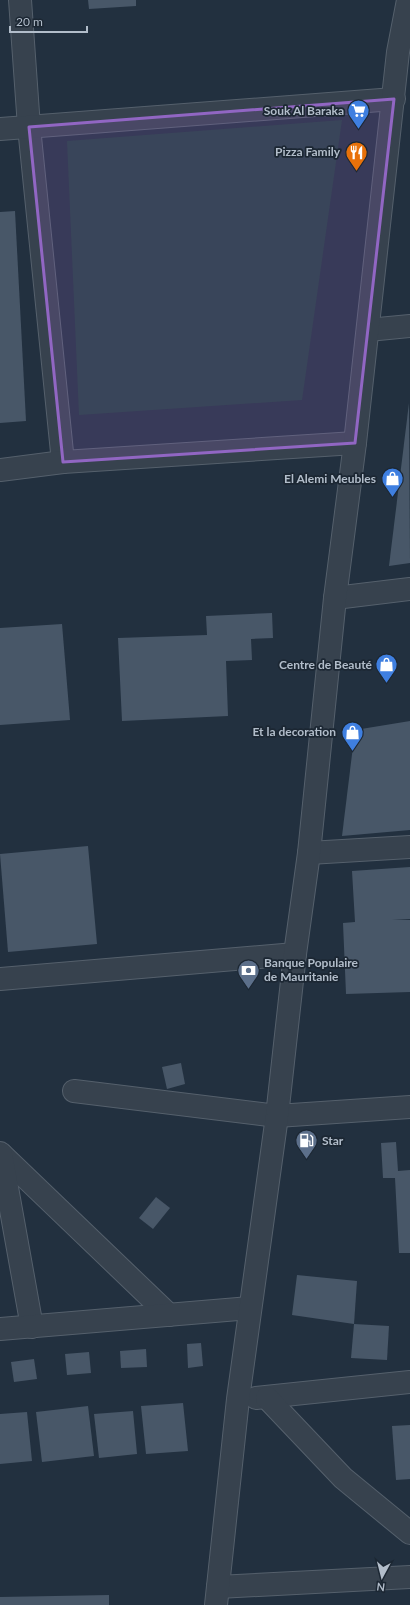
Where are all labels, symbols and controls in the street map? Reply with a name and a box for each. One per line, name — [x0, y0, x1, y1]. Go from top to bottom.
scale bar — [10, 8, 87, 34]
text: 20 m — [16, 14, 43, 29]
supermarket icon: Souk Al Baraka — [346, 98, 372, 131]
place label: Souk Al Baraka — [264, 103, 344, 118]
restaurant icon: Pizza Family — [343, 139, 369, 172]
place label: Pizza Family — [275, 144, 341, 159]
shop icon: El Alemi Meubles — [379, 466, 405, 499]
place label: El Alemi Meubles — [284, 471, 376, 486]
shop icon: Centre de Beauté — [374, 652, 400, 685]
place label: Centre de Beauté — [279, 657, 373, 672]
shop icon: Et la decoration — [339, 719, 365, 752]
place label: Et la decoration — [252, 724, 336, 739]
place label: Banque Populaire de Mauritanie — [264, 955, 359, 984]
bank icon: Banque Populaire de Mauritanie — [236, 957, 262, 990]
fuel station icon: Star — [293, 1128, 319, 1161]
place label: Star — [322, 1133, 344, 1148]
north arrow — [362, 1557, 402, 1597]
text: N — [376, 1580, 386, 1594]

